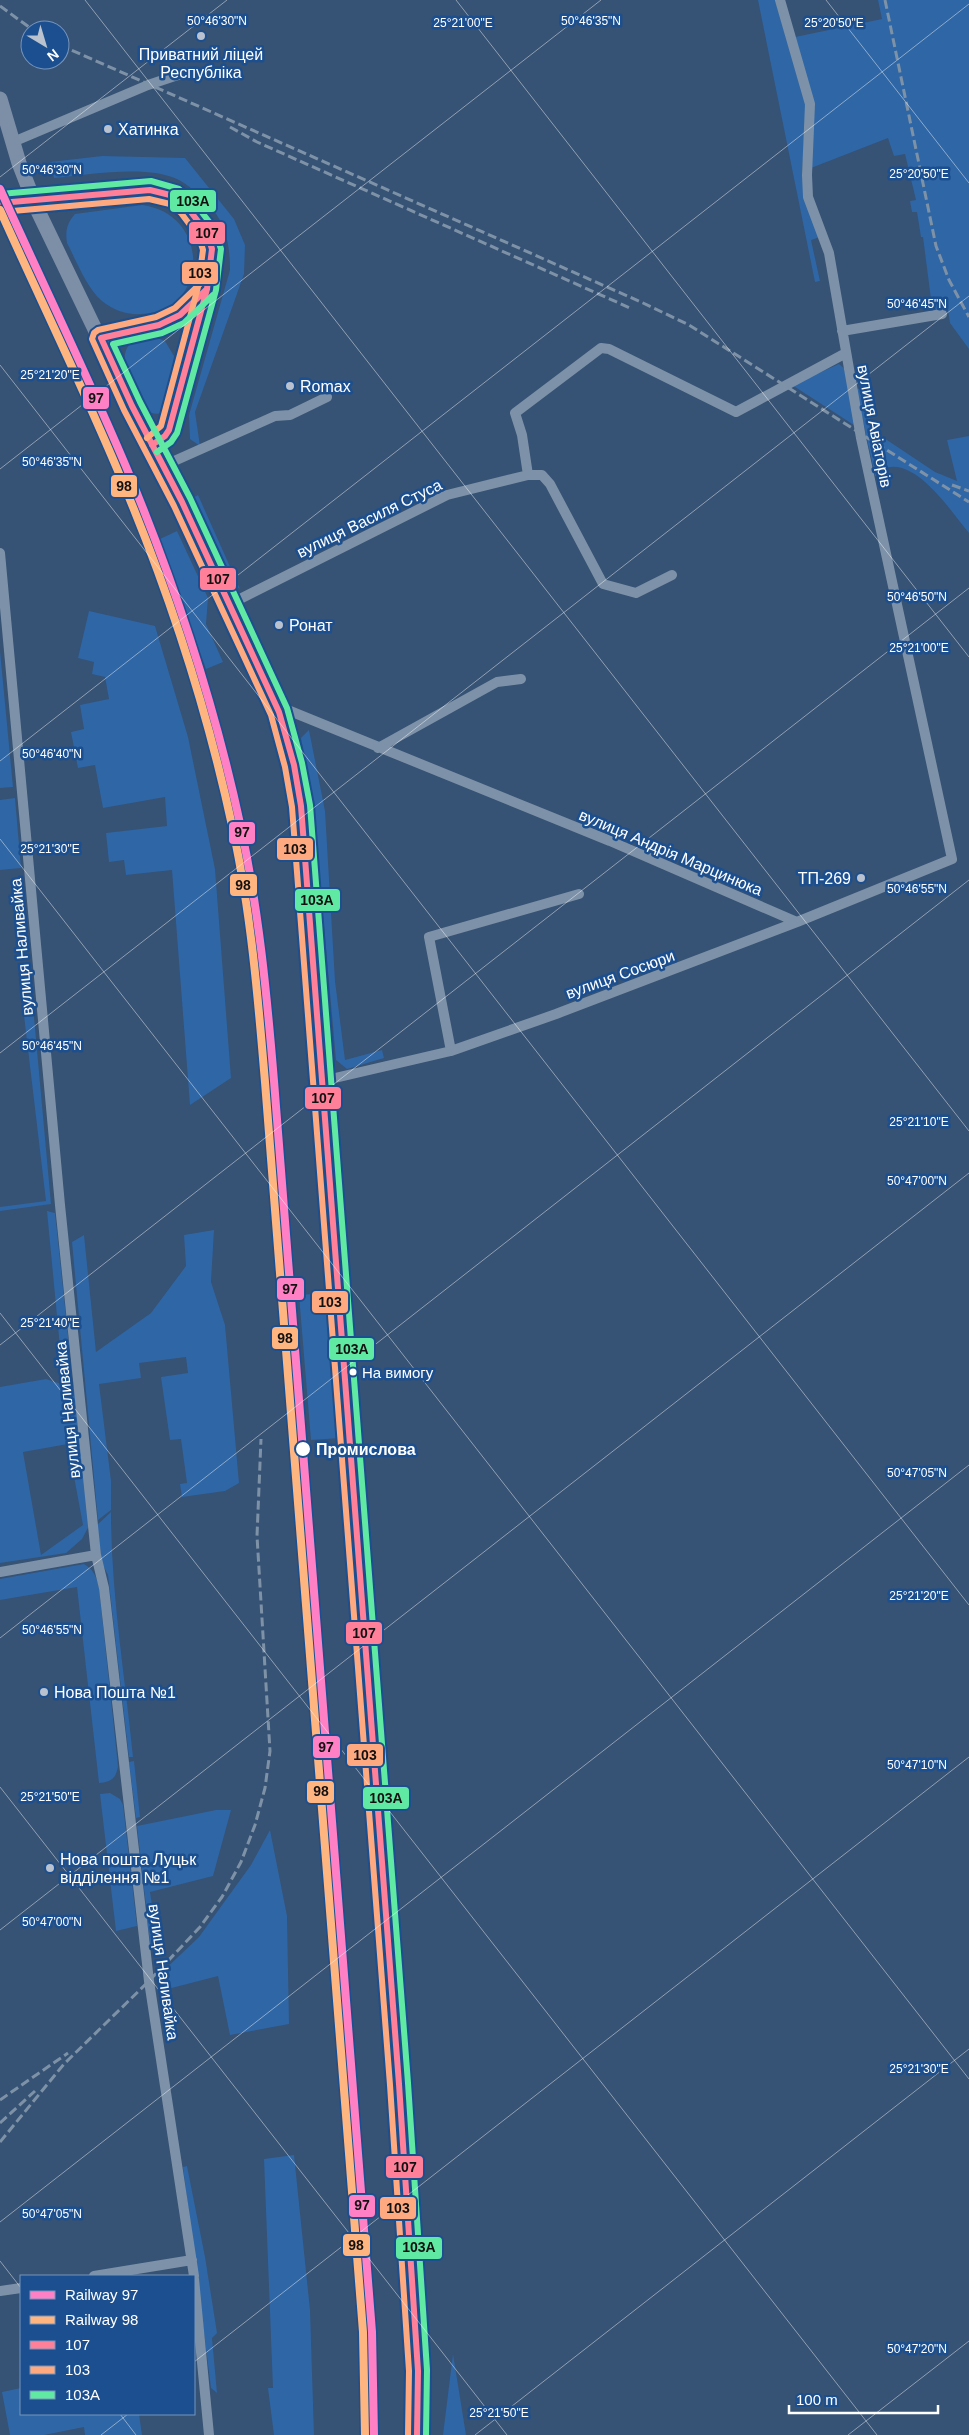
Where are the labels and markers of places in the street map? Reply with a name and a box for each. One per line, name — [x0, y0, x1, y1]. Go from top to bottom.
marker: Приватний ліцей Республіка — [195, 30, 207, 42]
place label: Приватний ліцей Республіка — [139, 46, 263, 81]
place label: Хатинка — [118, 121, 179, 138]
marker: Хатинка — [102, 123, 114, 135]
place label: Romax — [300, 378, 351, 395]
marker: Romax — [284, 380, 296, 392]
place label: Ронат — [289, 617, 333, 634]
marker: Ронат — [273, 619, 285, 631]
place label: ТП-269 — [798, 870, 851, 887]
marker: ТП-269 — [855, 872, 867, 884]
place label: На вимогу — [362, 1364, 434, 1381]
marker: На вимогу — [348, 1367, 358, 1377]
marker: Промислова — [294, 1440, 312, 1458]
place label: Промислова — [316, 1441, 416, 1458]
place label: Нова Пошта №1 — [54, 1684, 176, 1701]
marker: Нова Пошта №1 — [38, 1686, 50, 1698]
place label: Нова пошта Луцьк відділення №1 — [60, 1851, 197, 1886]
marker: Нова пошта Луцьк відділення №1 — [44, 1862, 56, 1874]

